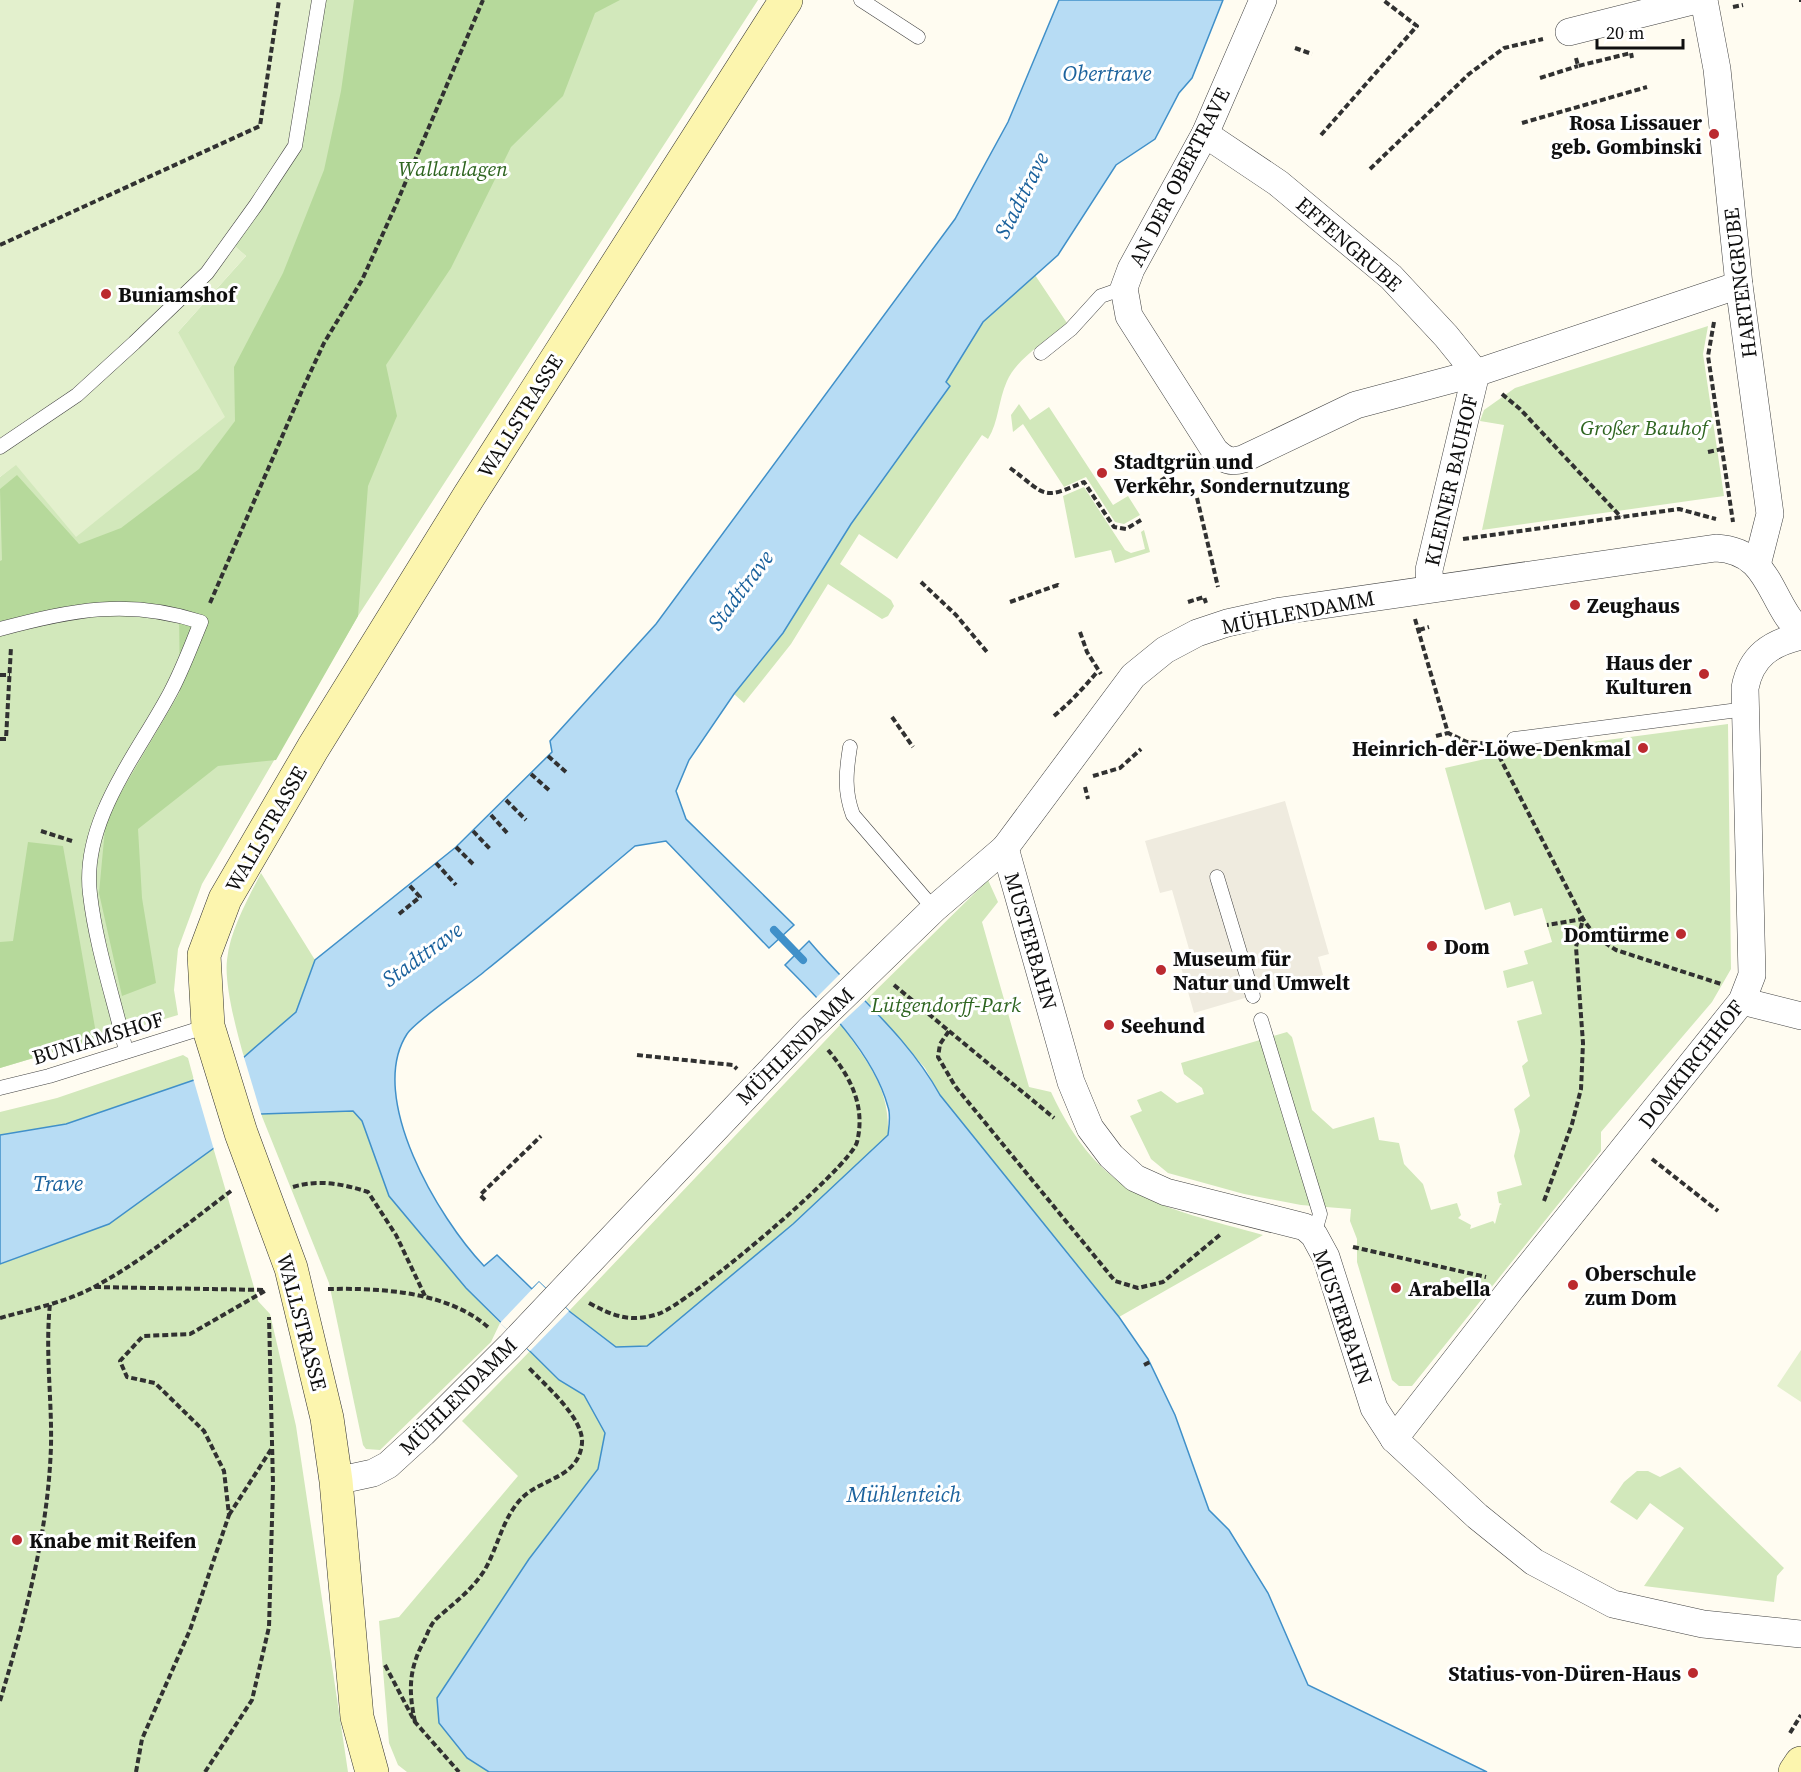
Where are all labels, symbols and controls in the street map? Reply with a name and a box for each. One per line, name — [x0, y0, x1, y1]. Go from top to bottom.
scale bar — [1597, 12, 1682, 50]
text: 20 m — [1606, 20, 1644, 45]
water label: Obertrave — [1063, 58, 1152, 88]
street label: AN DER OBERTRAVE — [1121, 83, 1237, 271]
place label: Rosa Lissauer geb. Gombinski — [1551, 108, 1702, 161]
marker: Rosa Lissauer geb. Gombinski — [1707, 127, 1721, 141]
water label: Stadttrave — [987, 147, 1056, 243]
park label: Wallanlagen — [398, 154, 508, 183]
street label: EFFENGRUBE — [1290, 190, 1408, 298]
street label: HARTENGRUBE — [1716, 206, 1764, 360]
place label: Buniamshof — [118, 280, 238, 309]
marker: Buniamshof — [99, 287, 113, 301]
street label: WALLSTRASSE — [470, 349, 570, 483]
street label: KLEINER BAUHOF — [1417, 391, 1485, 569]
park label: Großer Bauhof — [1580, 413, 1711, 442]
place label: Stadtgrün und Verkehr, Sondernutzung — [1114, 447, 1350, 500]
marker: Stadtgrün und Verkehr, Sondernutzung — [1095, 466, 1109, 480]
water label: Stadttrave — [700, 544, 780, 636]
street label: MÜHLENDAMM — [1219, 583, 1377, 641]
place label: Zeughaus — [1587, 591, 1680, 620]
marker: Zeughaus — [1568, 598, 1582, 612]
place label: Haus der Kulturen — [1605, 648, 1692, 701]
marker: Haus der Kulturen — [1697, 667, 1711, 681]
place label: Heinrich-der-Löwe-Denkmal — [1352, 734, 1631, 763]
marker: Heinrich-der-Löwe-Denkmal — [1636, 741, 1650, 755]
street label: WALLSTRASSE — [218, 761, 314, 897]
street label: MUSTERBAHN — [998, 869, 1064, 1013]
water label: Stadttrave — [376, 914, 468, 993]
place label: Domtürme — [1564, 920, 1669, 949]
marker: Domtürme — [1674, 927, 1688, 941]
place label: Dom — [1444, 932, 1490, 961]
marker: Dom — [1425, 939, 1439, 953]
place label: Museum für Natur und Umwelt — [1173, 944, 1350, 997]
marker: Museum für Natur und Umwelt — [1154, 963, 1168, 977]
street label: MÜHLENDAMM — [730, 981, 860, 1111]
park label: Lütgendorff-Park — [870, 990, 1021, 1019]
street label: DOMKIRCHHOF — [1632, 994, 1750, 1134]
street label: BUNIAMSHOF — [29, 1004, 167, 1072]
place label: Seehund — [1121, 1011, 1205, 1040]
marker: Seehund — [1102, 1018, 1116, 1032]
water label: Trave — [33, 1168, 83, 1198]
street label: MUSTERBAHN — [1306, 1245, 1380, 1389]
street label: WALLSTRASSE — [270, 1250, 334, 1394]
place label: Oberschule zum Dom — [1585, 1259, 1696, 1312]
place label: Arabella — [1408, 1274, 1491, 1303]
marker: Oberschule zum Dom — [1566, 1278, 1580, 1292]
marker: Arabella — [1389, 1281, 1403, 1295]
street label: MÜHLENDAMM — [393, 1331, 523, 1461]
water label: Mühlenteich — [846, 1479, 961, 1509]
place label: Knabe mit Reifen — [29, 1526, 197, 1555]
marker: Knabe mit Reifen — [10, 1533, 24, 1547]
place label: Statius-von-Düren-Haus — [1448, 1659, 1681, 1688]
marker: Statius-von-Düren-Haus — [1686, 1666, 1700, 1680]

